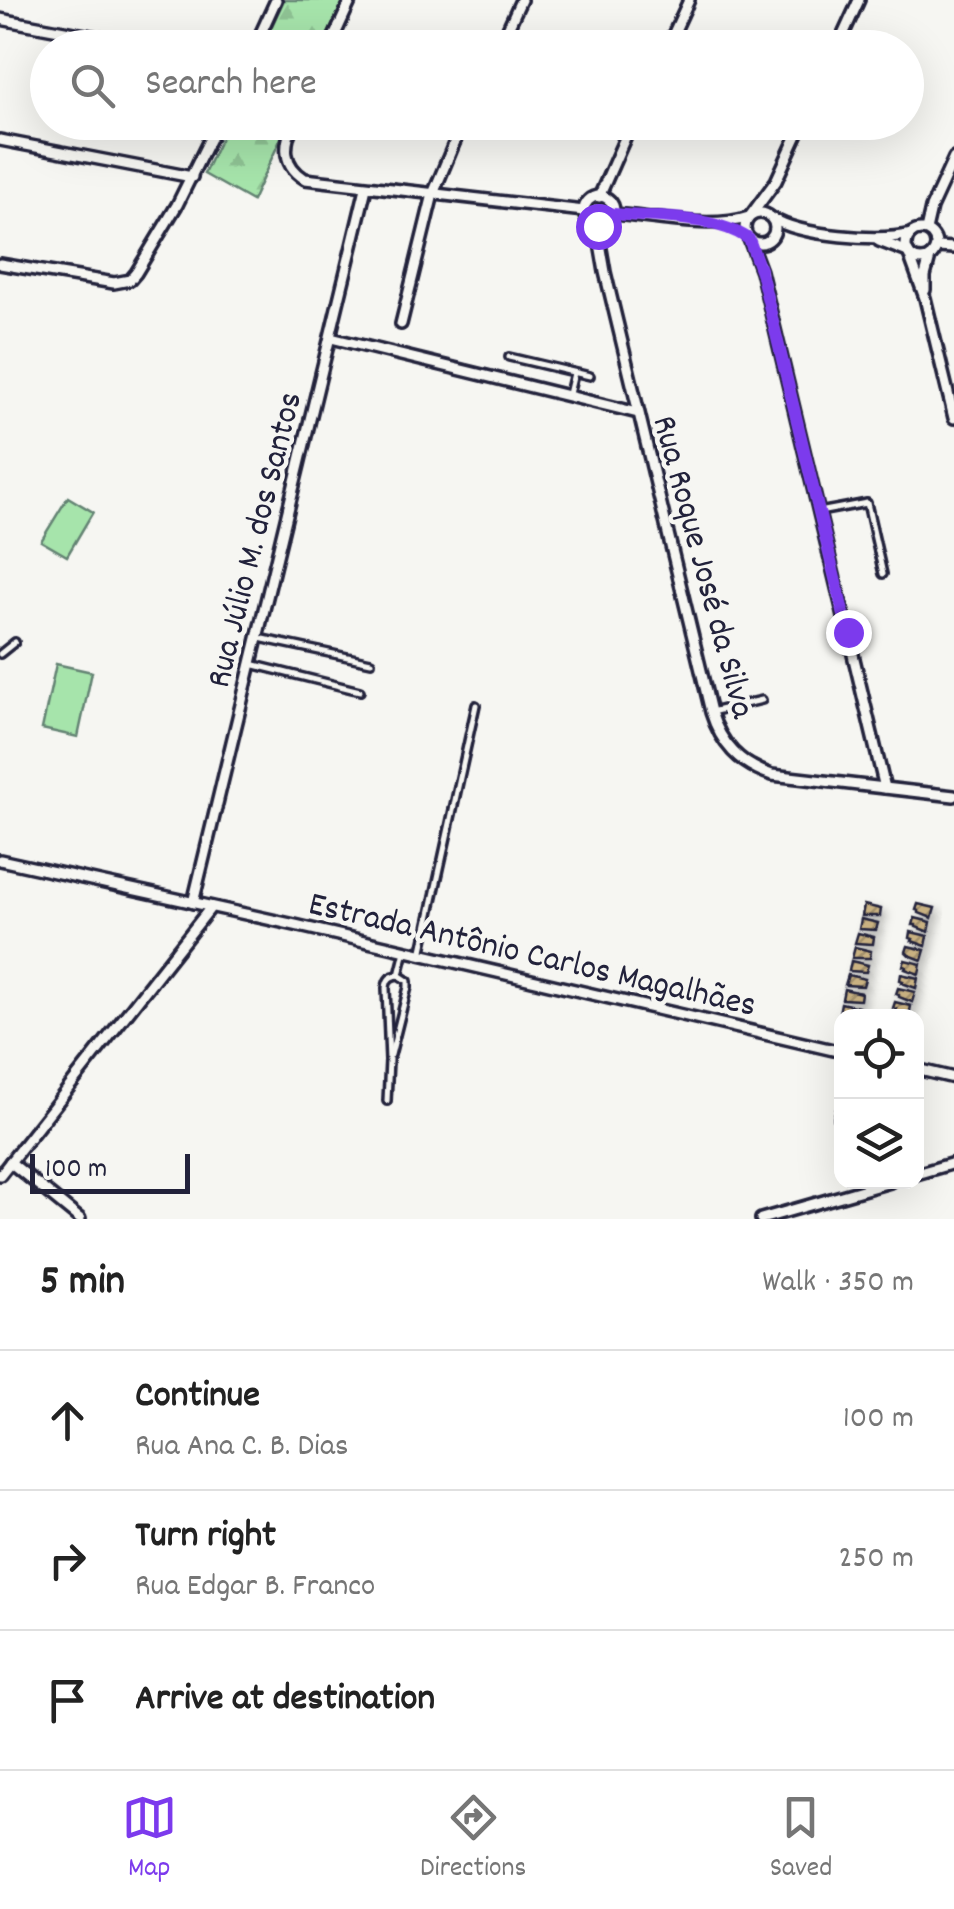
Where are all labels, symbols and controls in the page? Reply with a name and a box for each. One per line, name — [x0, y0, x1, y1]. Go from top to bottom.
search box — [30, 30, 924, 140]
icon: search — [65, 58, 120, 113]
text: Search here — [145, 58, 317, 113]
route start — [576, 204, 622, 250]
street label: Rua Júlio M. dos Santos — [196, 387, 318, 693]
street label: Rua Roque José da Silva — [637, 410, 766, 725]
route end — [826, 610, 872, 656]
street label: Estrada Antônio Carlos Magalhães — [303, 881, 760, 1033]
map controls — [834, 1009, 924, 1189]
button: locate — [834, 1009, 924, 1099]
button: layers — [834, 1099, 924, 1189]
scale bar — [30, 1149, 190, 1194]
text: 100 m — [45, 1151, 107, 1191]
text: 5 min — [40, 1254, 125, 1314]
text: Walk · 350 m — [762, 1261, 914, 1307]
text: Continue — [135, 1370, 260, 1425]
icon: ahead — [40, 1393, 95, 1448]
text: 100 m — [843, 1397, 914, 1443]
text: Rua Ana C. B. Dias — [135, 1425, 348, 1471]
text: Turn right — [135, 1510, 276, 1565]
icon: right — [40, 1533, 95, 1588]
text: 250 m — [838, 1537, 914, 1583]
text: Rua Edgar B. Franco — [135, 1565, 375, 1611]
icon: arrive — [40, 1673, 95, 1728]
text: Arrive at destination — [135, 1673, 435, 1728]
tab: Map — [122, 1790, 177, 1890]
tab: Directions — [420, 1790, 526, 1890]
tab: Saved — [770, 1790, 832, 1890]

